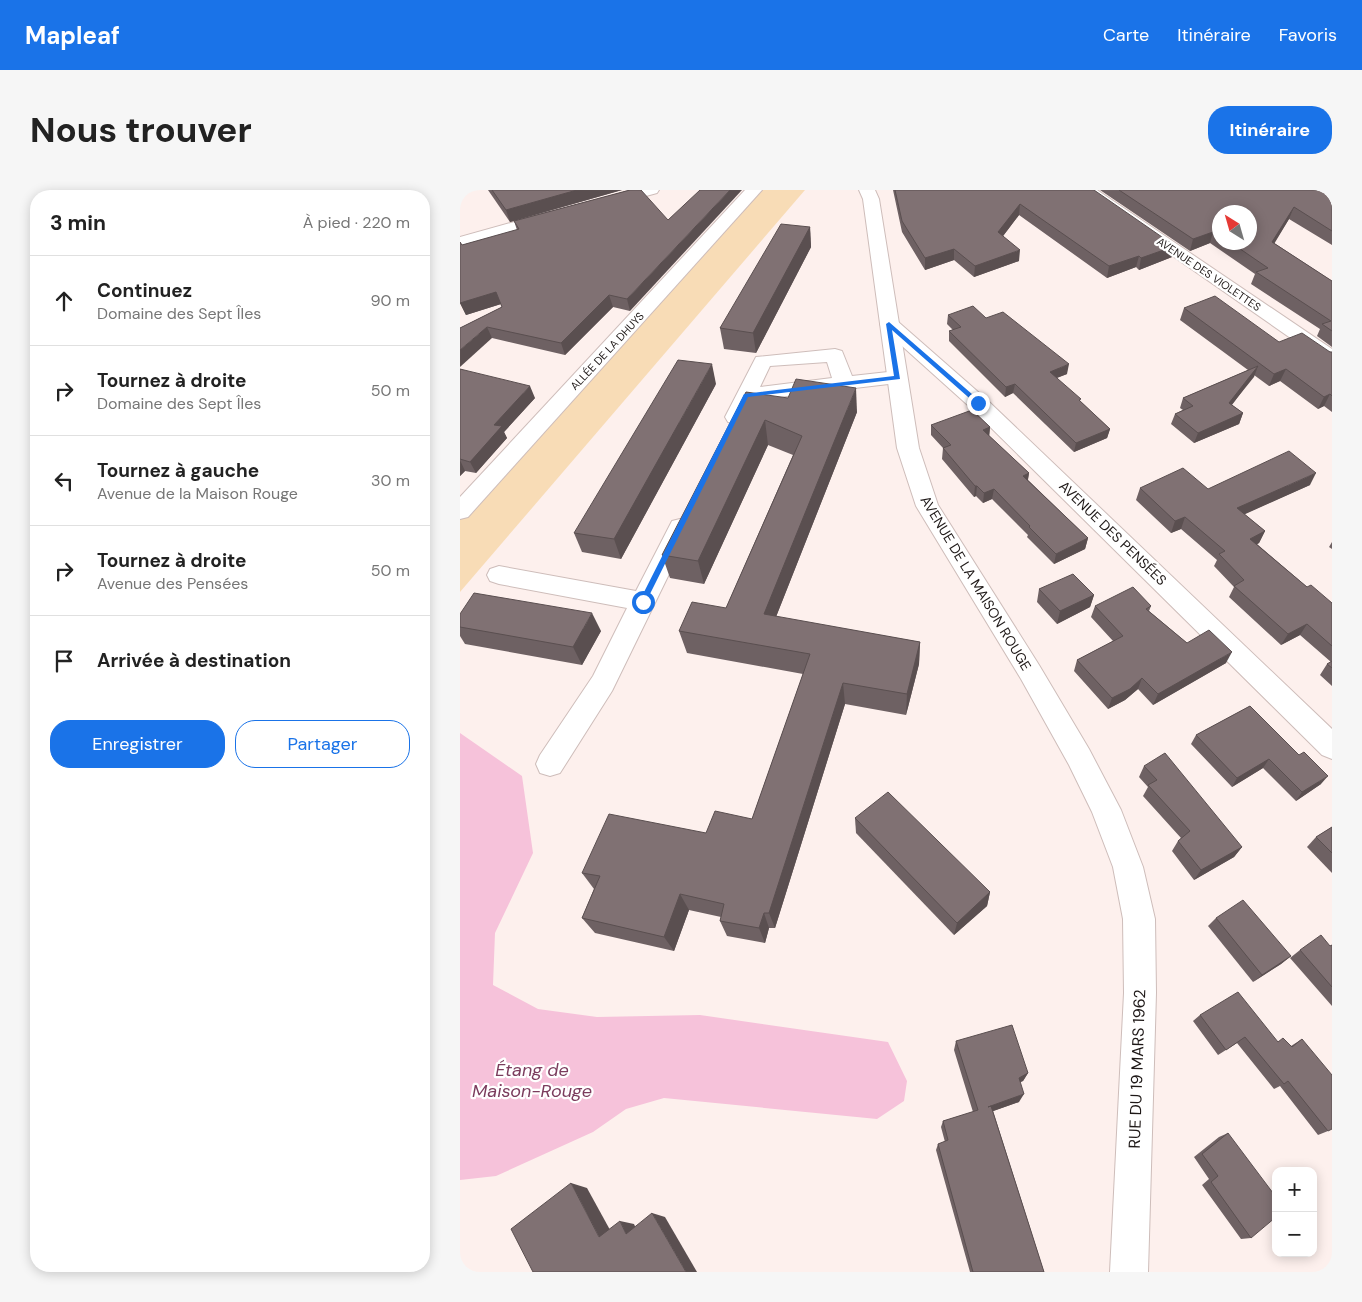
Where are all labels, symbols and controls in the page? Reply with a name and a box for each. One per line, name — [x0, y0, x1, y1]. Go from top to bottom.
text: Mapleaf — [25, 20, 120, 51]
text: Carte — [1103, 23, 1149, 47]
text: Itinéraire — [1177, 23, 1251, 47]
text: Favoris — [1279, 23, 1337, 47]
button: Itinéraire — [1208, 106, 1332, 154]
text: Nous trouver — [30, 107, 252, 153]
north arrow — [1212, 205, 1257, 250]
text: 3 min — [50, 209, 106, 237]
text: À pied · 220 m — [303, 212, 410, 233]
street label: AVENUE DES VIOLETTES — [1154, 234, 1264, 314]
text: Continuez — [97, 278, 192, 303]
icon: ahead — [50, 287, 78, 315]
text: 90 m — [370, 290, 410, 311]
text: Domaine des Sept Îles — [97, 303, 261, 324]
street label: ALLÉE DE LA DHUYS — [567, 309, 647, 393]
text: Tournez à droite — [97, 368, 247, 393]
icon: right — [50, 377, 78, 405]
text: 50 m — [371, 380, 410, 401]
route end — [967, 392, 990, 415]
text: Domaine des Sept Îles — [97, 393, 261, 414]
text: Tournez à gauche — [97, 458, 259, 483]
icon: left — [50, 467, 78, 495]
text: 30 m — [371, 470, 410, 491]
street label: AVENUE DES PENSÉES — [1055, 477, 1171, 589]
text: Avenue de la Maison Rouge — [97, 483, 298, 504]
street label: AVENUE DE LA MAISON ROUGE — [917, 492, 1035, 674]
text: Tournez à droite — [97, 548, 247, 573]
icon: right — [50, 557, 78, 585]
text: 50 m — [371, 560, 410, 581]
text: Avenue des Pensées — [97, 573, 248, 594]
route start — [632, 591, 655, 614]
icon: arrive — [50, 647, 78, 675]
text: Arrivée à destination — [97, 648, 291, 673]
button: Enregistrer — [50, 720, 225, 768]
button: Partager — [235, 720, 410, 768]
street label: RUE DU 19 MARS 1962 — [1124, 989, 1150, 1149]
water label: Étang de Maison-Rouge — [472, 1058, 592, 1103]
map controls — [1272, 1167, 1317, 1257]
button: + — [1272, 1167, 1317, 1212]
button: − — [1272, 1212, 1317, 1257]

